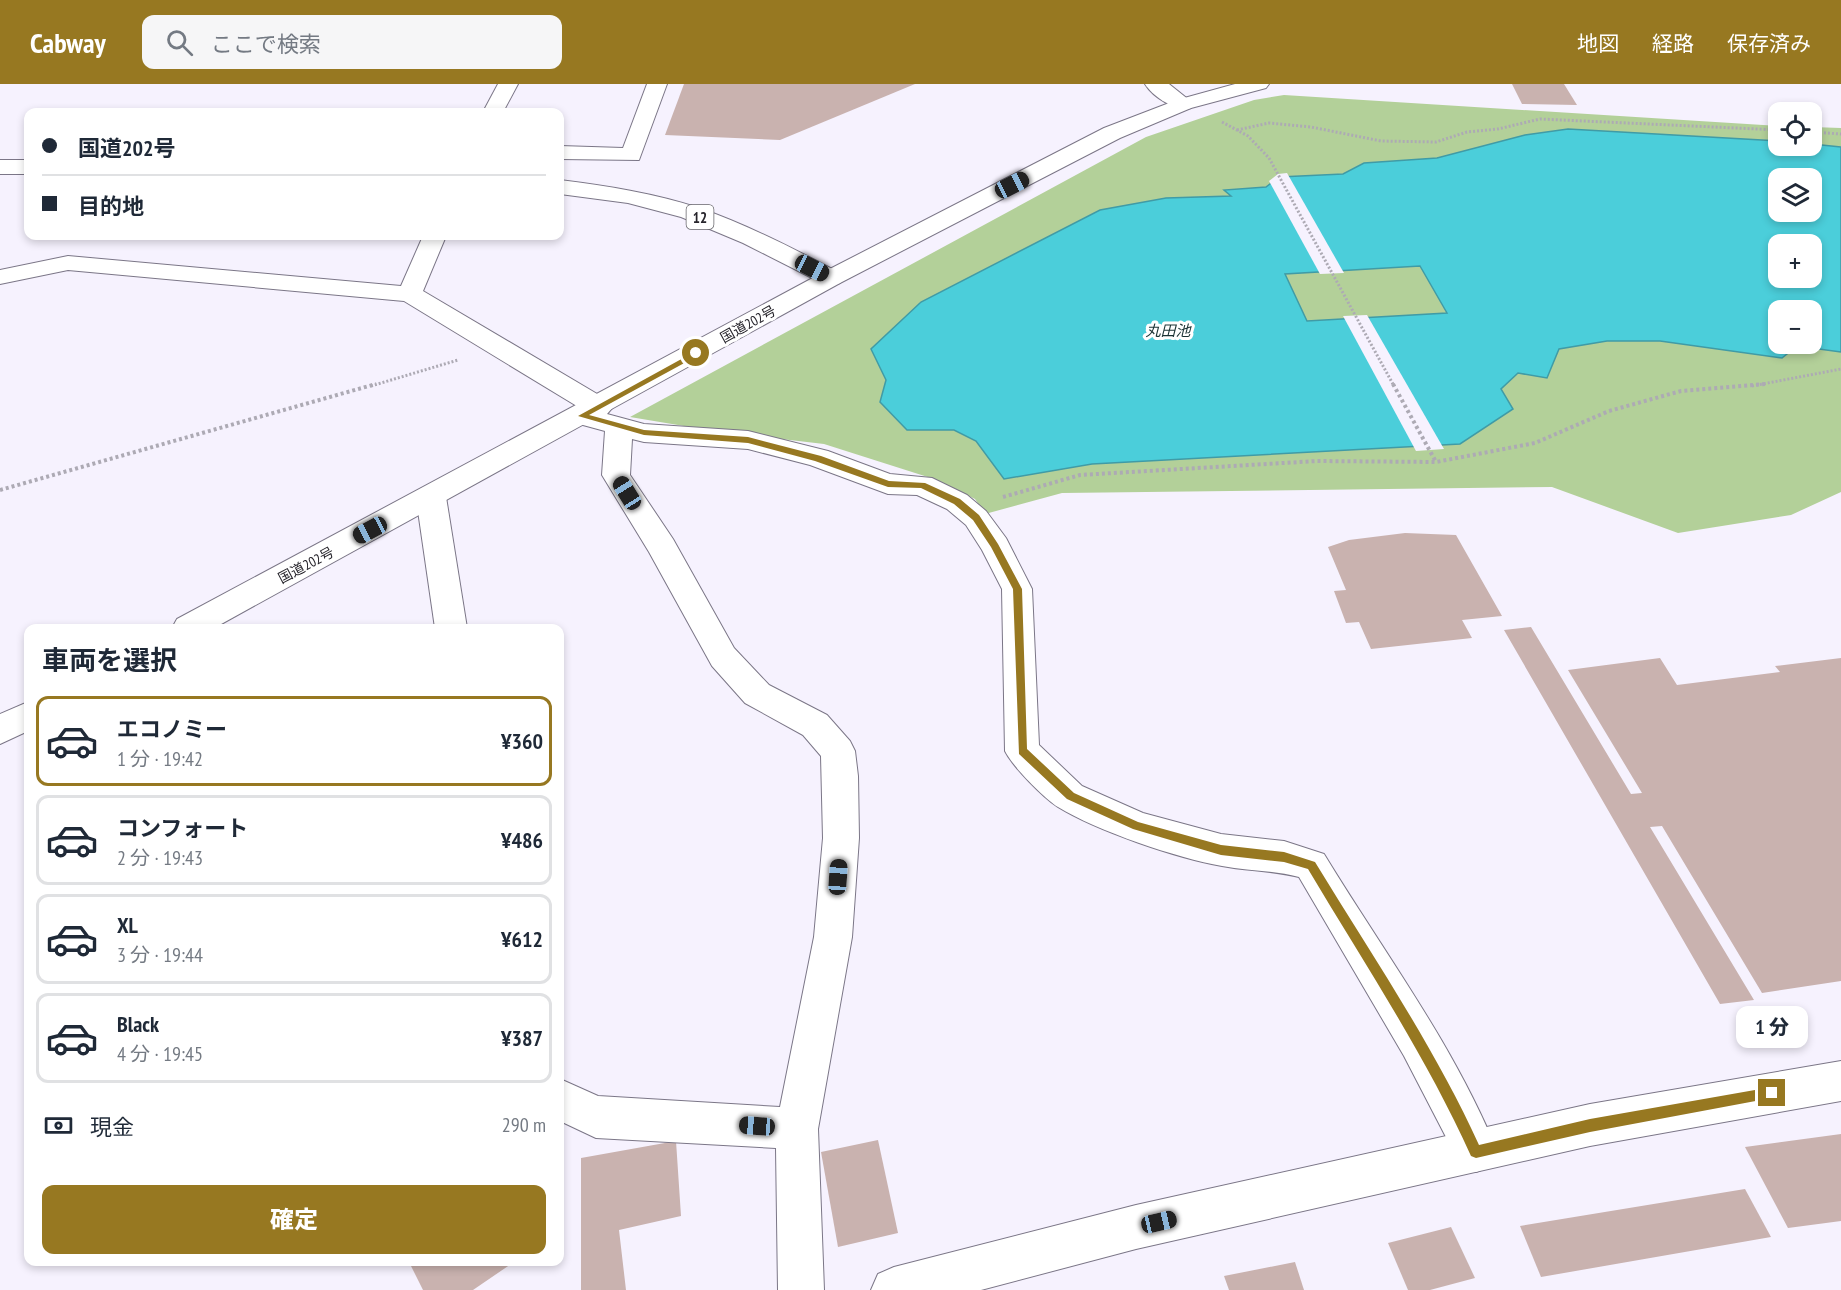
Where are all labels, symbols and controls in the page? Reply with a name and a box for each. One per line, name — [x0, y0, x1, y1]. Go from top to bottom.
search box — [142, 15, 562, 69]
text: Cabway — [30, 24, 106, 61]
icon: search — [163, 26, 196, 59]
text: ここで検索 — [211, 30, 321, 58]
text: 地図 — [1577, 30, 1619, 57]
text: 経路 — [1652, 30, 1694, 57]
text: 保存済み — [1727, 30, 1811, 57]
map controls — [1768, 102, 1822, 354]
button: locate — [1768, 102, 1822, 156]
text: 国道202号 — [78, 134, 176, 162]
button: layers — [1768, 168, 1822, 222]
car — [992, 169, 1032, 201]
text: 目的地 — [78, 192, 144, 220]
road number: 12 — [686, 205, 714, 229]
button: + — [1768, 234, 1822, 288]
car — [792, 252, 832, 284]
button: − — [1768, 300, 1822, 354]
street label: 国道202号 — [717, 301, 779, 347]
water label: 丸田池 — [1145, 321, 1192, 340]
route start — [682, 339, 709, 366]
car — [610, 473, 644, 513]
car — [350, 514, 390, 546]
street label: 国道202号 — [275, 543, 337, 587]
text: 車両を選択 — [42, 643, 177, 677]
icon: car — [45, 714, 99, 768]
text: エコノミー — [117, 715, 227, 743]
text: ¥360 — [501, 727, 543, 755]
text: 1 分 · 19:42 — [117, 746, 203, 772]
icon: car — [45, 813, 99, 867]
text: コンフォート — [117, 814, 248, 842]
text: ¥486 — [501, 826, 543, 854]
text: 2 分 · 19:43 — [117, 845, 203, 871]
car — [828, 858, 848, 896]
text: XL — [117, 911, 138, 939]
icon: car — [45, 912, 99, 966]
text: ¥612 — [501, 925, 543, 953]
text: 3 分 · 19:44 — [117, 942, 203, 968]
callout: 1 分 — [1736, 1006, 1808, 1048]
text: Black — [117, 1010, 159, 1038]
icon: car — [45, 1011, 99, 1065]
text: 1 分 — [1755, 1014, 1789, 1040]
text: ¥387 — [501, 1024, 543, 1052]
text: 4 分 · 19:45 — [117, 1041, 203, 1067]
route end — [1758, 1079, 1785, 1106]
icon: cash — [42, 1109, 75, 1142]
text: 290 m — [502, 1112, 546, 1138]
text: 現金 — [90, 1113, 134, 1141]
car — [738, 1116, 776, 1136]
button: 確定 — [42, 1185, 546, 1254]
car — [1139, 1209, 1179, 1235]

